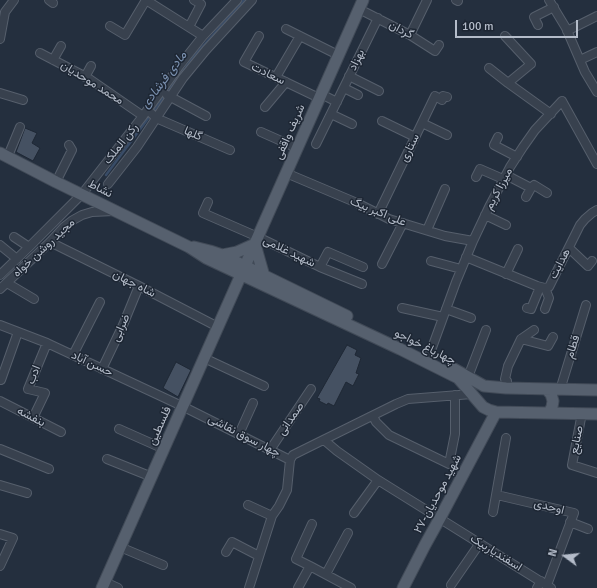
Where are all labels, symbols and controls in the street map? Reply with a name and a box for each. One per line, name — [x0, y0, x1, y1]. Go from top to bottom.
scale bar — [457, 12, 580, 38]
street label: گردان — [386, 18, 416, 42]
text: 100 m — [462, 19, 494, 34]
street label: بهزاد — [346, 47, 368, 73]
water label: مادی فرشادی — [137, 48, 191, 112]
street label: محمد موحدیان — [58, 58, 126, 108]
street label: سعادت — [249, 60, 287, 88]
street label: شریف واقفی — [271, 102, 309, 162]
street label: رکن الملک — [101, 121, 141, 167]
street label: گلها — [182, 124, 204, 144]
street label: ستاری — [397, 131, 423, 165]
street label: میرزا کریم — [482, 165, 516, 213]
street label: نشاط — [85, 177, 115, 201]
street label: علی اکبر بیگ — [348, 194, 408, 230]
street label: مجید روشن خواه — [10, 216, 78, 280]
street label: شهید غلامی — [260, 233, 318, 271]
street label: هدایت — [546, 246, 574, 282]
street label: شاه جهان — [110, 267, 158, 301]
street label: ضرابی — [109, 312, 133, 344]
street label: چهارباغ خواجو — [392, 326, 458, 368]
street label: قطام — [563, 333, 583, 361]
street label: حسن آباد — [69, 348, 115, 380]
street label: ادب — [24, 364, 44, 386]
street label: صمدانی — [274, 400, 308, 438]
street label: بنفشه — [14, 404, 48, 430]
street label: فلسطین — [145, 404, 175, 448]
street label: چهار سوق نقاشی — [205, 412, 283, 460]
street label: صنایع — [567, 424, 587, 456]
street label: ۲۷-شهید موحدیان — [411, 452, 465, 536]
street label: اوحدی — [532, 496, 566, 518]
street label: اسفندیاربیک — [467, 531, 525, 575]
north arrow — [545, 536, 585, 576]
text: N — [546, 547, 560, 558]

